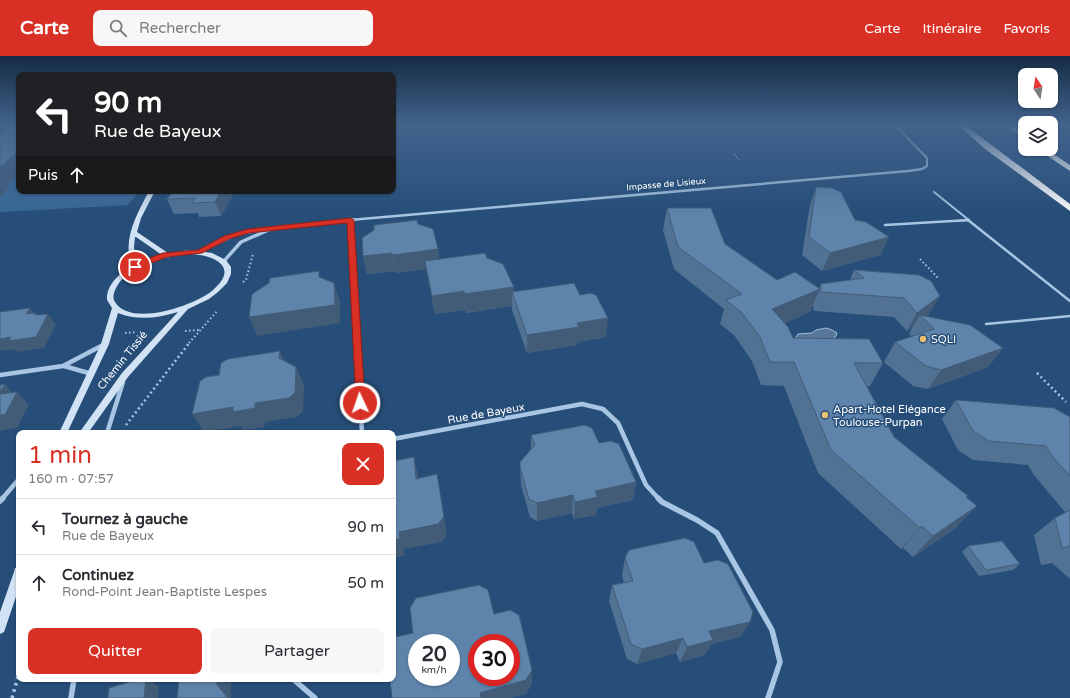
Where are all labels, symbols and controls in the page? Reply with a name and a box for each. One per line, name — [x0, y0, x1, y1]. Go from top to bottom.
search box — [93, 10, 373, 46]
text: Carte — [20, 17, 69, 39]
icon: search — [107, 17, 129, 39]
text: Rechercher — [139, 19, 221, 37]
text: Carte — [864, 20, 900, 37]
text: Itinéraire — [922, 20, 981, 37]
text: Favoris — [1003, 20, 1050, 37]
north arrow — [1018, 68, 1058, 108]
map controls — [1018, 68, 1058, 156]
text: 90 m — [94, 86, 162, 120]
icon: left — [28, 88, 80, 140]
button: layers — [1018, 116, 1058, 156]
text: Rue de Bayeux — [94, 120, 222, 142]
icon: ahead — [66, 164, 88, 186]
text: Puis — [28, 166, 58, 184]
street label: Impasse de Lisieux — [626, 176, 706, 193]
pin — [118, 250, 152, 284]
icon: arrive — [124, 256, 146, 278]
street label: Chemin Tissié — [95, 328, 150, 392]
place label: SQLI — [931, 333, 956, 346]
marker: SQLI — [918, 334, 928, 344]
position arrow — [339, 382, 381, 424]
street label: Rue de Bayeux — [447, 400, 526, 427]
place label: Apart-Hotel Elégance Toulouse-Purpan — [833, 403, 946, 429]
marker: Apart-Hotel Elégance Toulouse-Purpan — [820, 410, 830, 420]
text: 1 min — [28, 441, 92, 470]
button: close — [342, 443, 384, 485]
text: 160 m · 07:57 — [28, 471, 114, 487]
text: Tournez à gauche — [62, 510, 188, 528]
icon: left — [28, 516, 50, 538]
text: 90 m — [347, 518, 384, 536]
text: Rue de Bayeux — [62, 528, 154, 544]
text: Continuez — [62, 566, 134, 584]
icon: ahead — [28, 572, 50, 594]
text: 50 m — [347, 574, 384, 592]
text: Rond-Point Jean-Baptiste Lespes — [62, 584, 267, 600]
button: Quitter — [28, 628, 202, 674]
button: Partager — [210, 628, 384, 674]
speed limit sign: 30 — [468, 634, 520, 686]
text: 20 — [421, 643, 447, 667]
text: km/h — [421, 664, 447, 676]

